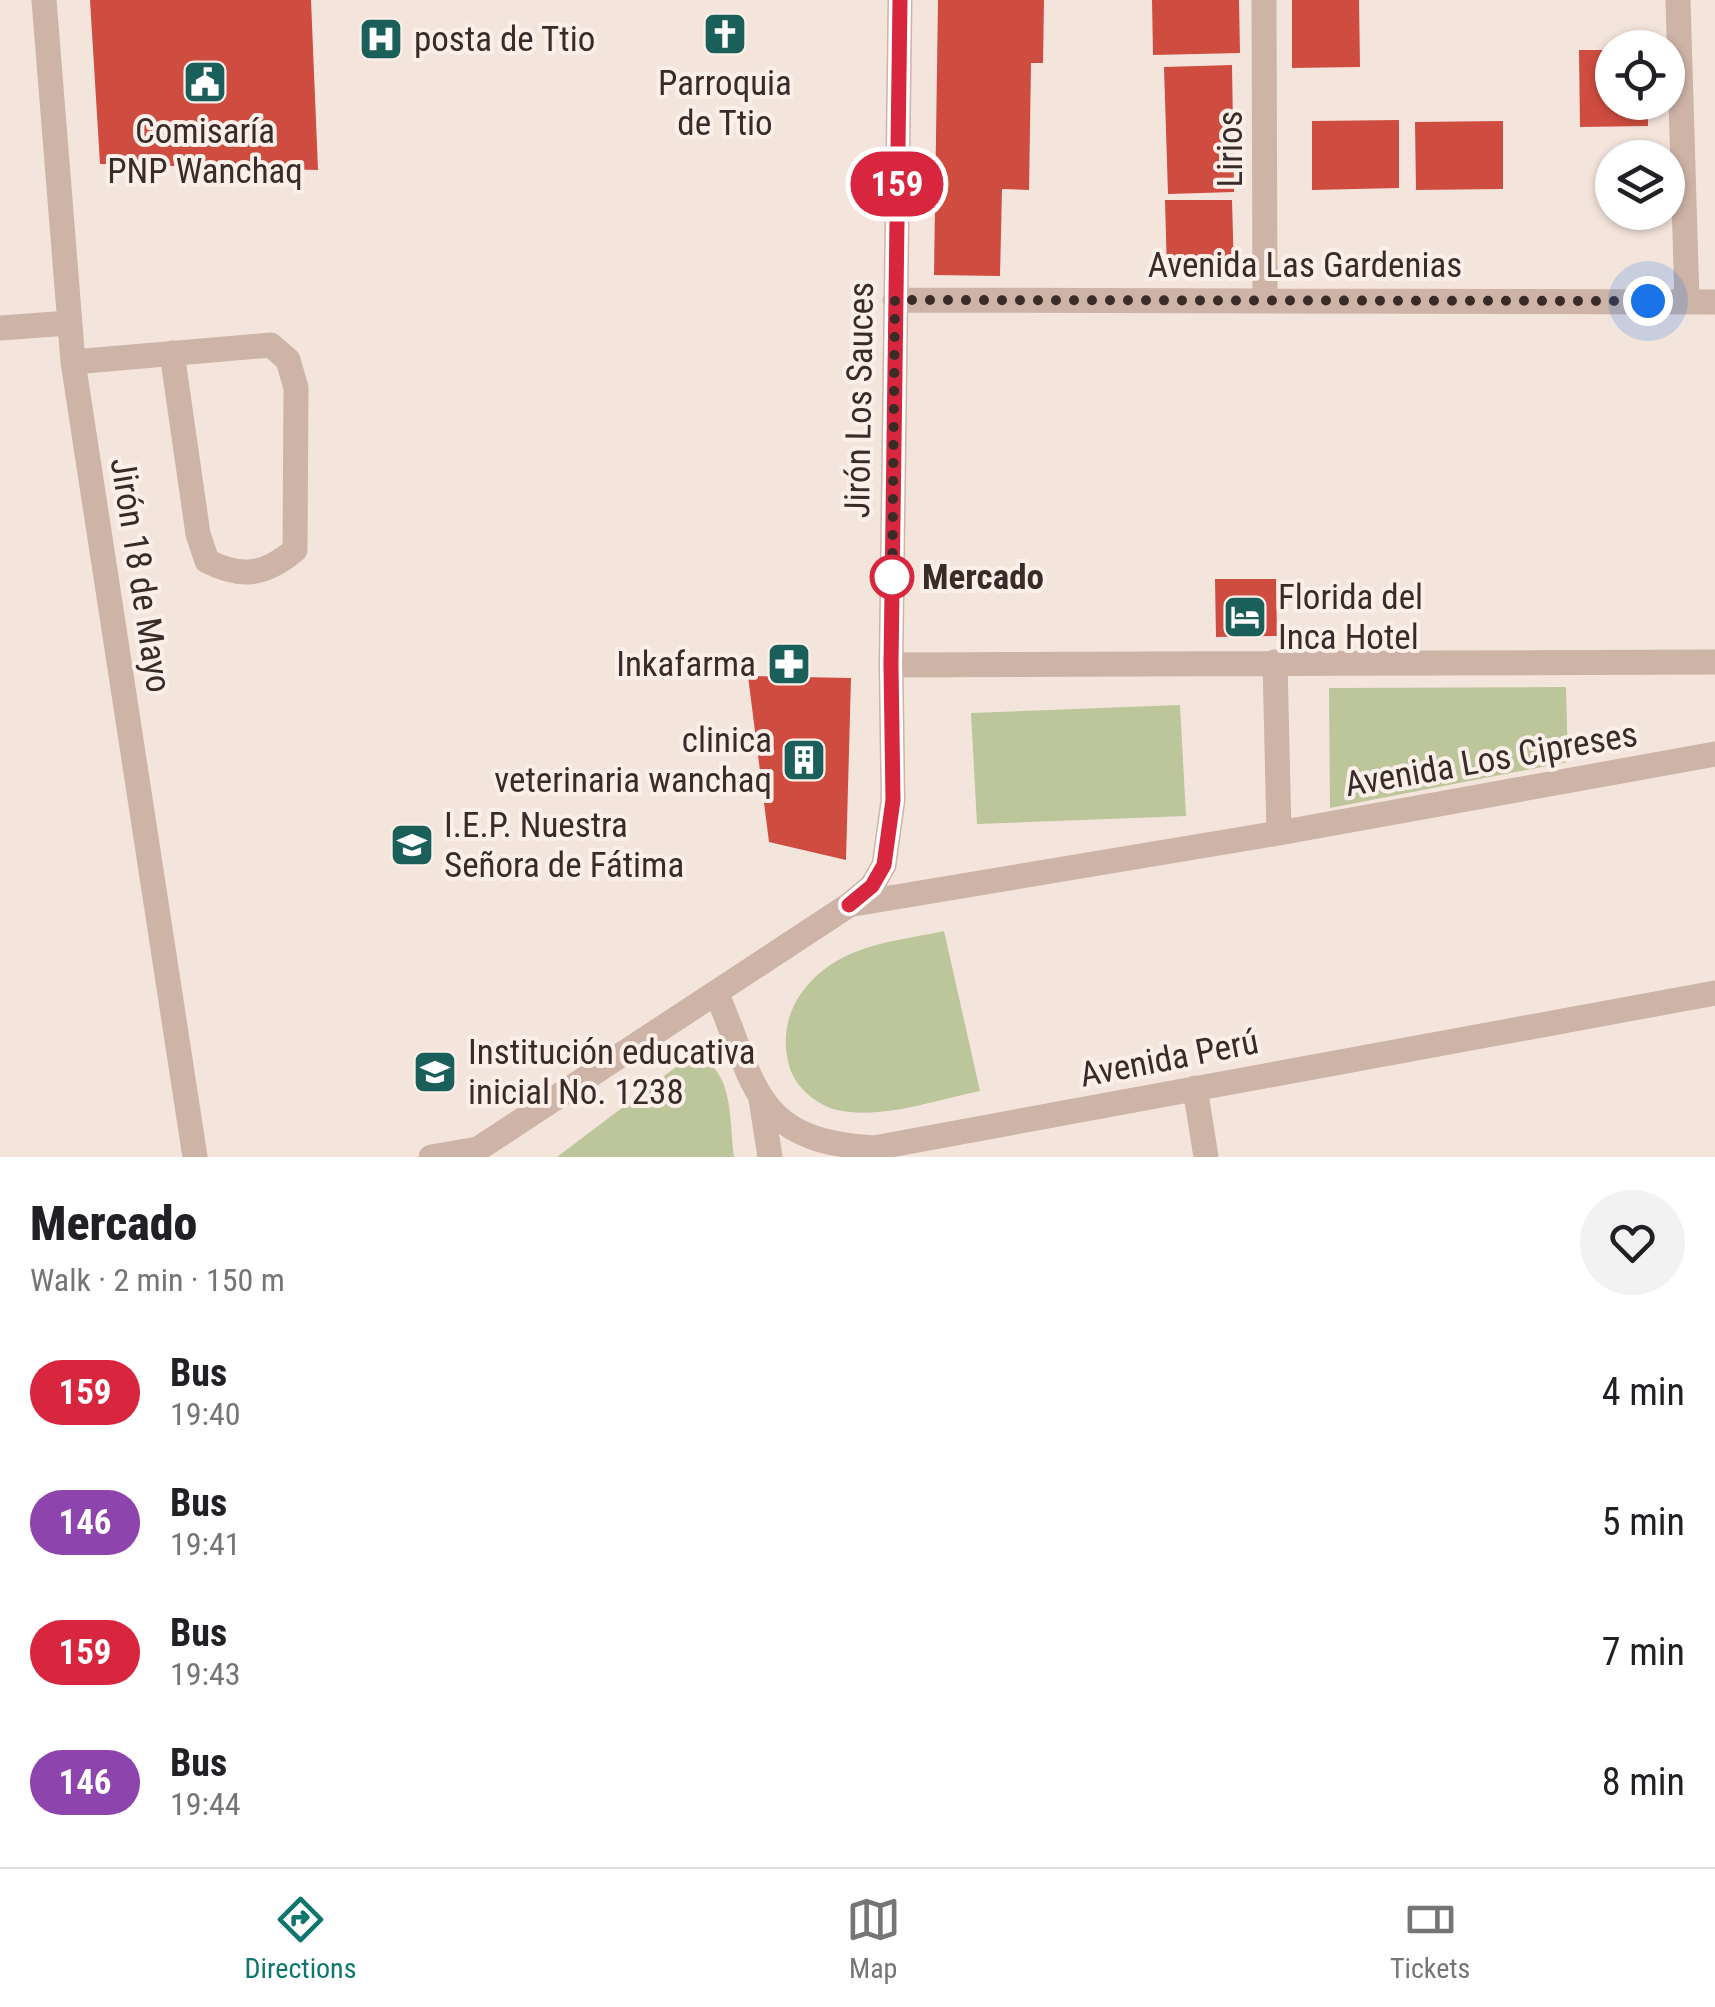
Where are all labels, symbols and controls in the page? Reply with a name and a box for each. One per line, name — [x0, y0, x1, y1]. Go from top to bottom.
church icon: Parroquia de Ttio — [702, 11, 748, 57]
hospital icon: posta de Ttio — [358, 16, 404, 62]
place label: posta de Ttio — [414, 19, 595, 60]
map controls — [1595, 30, 1685, 230]
button: locate — [1595, 30, 1685, 120]
public building icon: Comisaría PNP Wanchaq — [182, 59, 228, 105]
place label: Parroquia de Ttio — [658, 63, 792, 144]
place label: Comisaría PNP Wanchaq — [107, 111, 303, 192]
street label: Lirios — [1210, 111, 1251, 187]
button: layers — [1595, 140, 1685, 230]
line badge: 159 — [840, 152, 954, 216]
text: 159 — [870, 164, 924, 205]
street label: Avenida Las Gardenias — [1148, 245, 1462, 286]
your location — [1623, 276, 1673, 326]
street label: Jirón Los Sauces — [837, 281, 882, 519]
street label: Jirón 18 de Mayo — [102, 455, 179, 695]
marker: Mercado — [871, 556, 913, 598]
place label: Mercado — [922, 557, 1044, 598]
place label: Florida del Inca Hotel — [1278, 577, 1423, 658]
hotel icon: Florida del Inca Hotel — [1222, 594, 1268, 640]
pharmacy icon: Inkafarma — [766, 641, 812, 687]
place label: Inkafarma — [616, 644, 756, 685]
street label: Avenida Los Cipreses — [1342, 714, 1640, 805]
place label: clinica veterinaria wanchaq — [494, 720, 772, 801]
building icon: clinica veterinaria wanchaq — [781, 737, 827, 783]
place label: I.E.P. Nuestra Señora de Fátima — [444, 805, 684, 886]
school or university icon: I.E.P. Nuestra Señora de Fátima — [389, 822, 435, 868]
street label: Avenida Perú — [1076, 1021, 1262, 1096]
place label: Institución educativa inicial No. 1238 — [468, 1032, 756, 1113]
school or university icon: Institución educativa inicial No. 1238 — [412, 1049, 458, 1095]
button: heart — [1580, 1190, 1685, 1295]
text: Mercado — [30, 1195, 197, 1252]
text: Walk · 2 min · 150 m — [30, 1261, 285, 1299]
text: Bus — [170, 1351, 227, 1395]
text: 4 min — [1602, 1370, 1685, 1414]
text: 159 — [58, 1372, 112, 1413]
text: 19:40 — [170, 1395, 241, 1433]
text: Bus — [170, 1481, 227, 1525]
text: 5 min — [1602, 1500, 1685, 1544]
text: 146 — [58, 1502, 112, 1543]
text: 19:41 — [170, 1525, 241, 1563]
text: Bus — [170, 1611, 227, 1655]
text: 7 min — [1602, 1630, 1685, 1674]
text: 159 — [58, 1632, 112, 1673]
text: 19:43 — [170, 1655, 241, 1693]
text: Bus — [170, 1741, 227, 1785]
text: 8 min — [1602, 1760, 1685, 1804]
text: 146 — [58, 1762, 112, 1803]
text: 19:44 — [170, 1785, 241, 1823]
tab: Directions — [245, 1892, 356, 1985]
tab: Map — [846, 1892, 901, 1985]
tab: Tickets — [1390, 1892, 1470, 1985]

